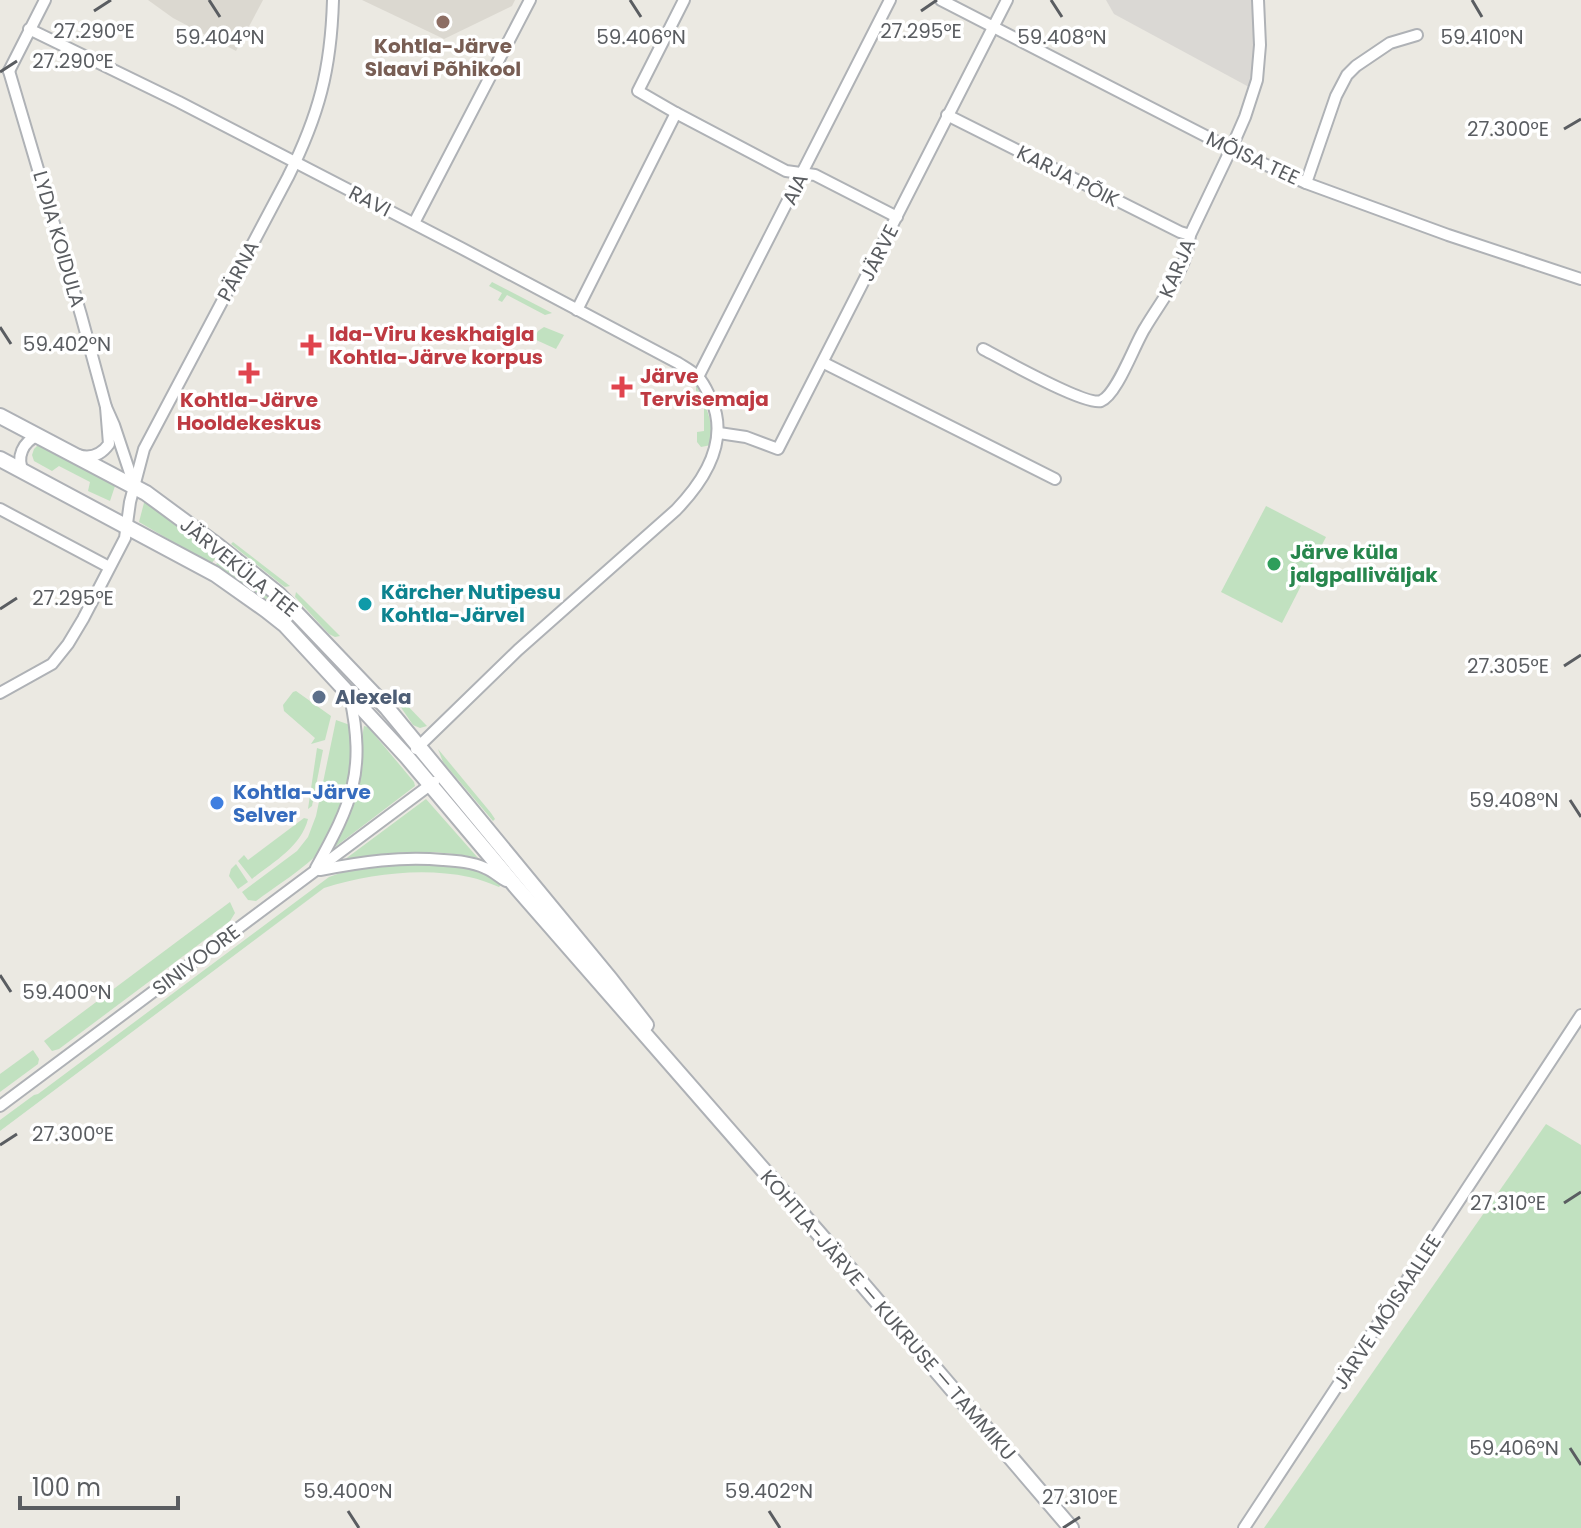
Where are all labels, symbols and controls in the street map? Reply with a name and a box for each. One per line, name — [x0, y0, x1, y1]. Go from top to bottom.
marker: Kohtla-Järve Slaavi Põhikool — [434, 13, 452, 31]
text: 27.290°E — [53, 17, 135, 45]
text: 27.295°E — [880, 17, 962, 45]
text: 59.404°N — [175, 23, 265, 51]
text: 59.406°N — [596, 23, 686, 51]
text: 59.408°N — [1017, 23, 1107, 51]
text: 59.410°N — [1440, 23, 1524, 51]
place label: Kohtla-Järve Slaavi Põhikool — [365, 32, 521, 83]
text: 27.290°E — [32, 47, 114, 75]
text: 27.300°E — [1467, 115, 1549, 143]
street label: MÕISA TEE — [1202, 124, 1304, 192]
street label: KARJA PÕIK — [1012, 138, 1124, 214]
street label: LYDIA KOIDULA — [26, 168, 92, 310]
street label: AIA — [775, 168, 815, 210]
street label: RAVI — [344, 179, 396, 223]
street label: JÄRVE — [853, 220, 905, 286]
street label: KARJA — [1152, 234, 1202, 302]
street label: PÄRNA — [210, 236, 266, 306]
place label: Ida-Viru keskhaigla Kohtla-Järve korpus — [329, 320, 543, 371]
text: 59.402°N — [23, 330, 111, 358]
marker: Ida-Viru keskhaigla Kohtla-Järve korpus — [300, 334, 322, 356]
marker: Kohtla-Järve Hooldekeskus — [238, 362, 260, 384]
place label: Järve Tervisemaja — [640, 362, 769, 413]
marker: Järve Tervisemaja — [611, 376, 633, 398]
place label: Kohtla-Järve Hooldekeskus — [177, 386, 321, 437]
street label: JÄRVEKÜLA TEE — [174, 511, 304, 623]
place label: Järve küla jalgpalliväljak — [1289, 538, 1438, 589]
marker: Järve küla jalgpalliväljak — [1265, 555, 1283, 573]
place label: Kärcher Nutipesu Kohtla-Järvel — [381, 578, 561, 629]
text: 27.295°E — [32, 584, 114, 612]
marker: Kärcher Nutipesu Kohtla-Järvel — [356, 595, 374, 613]
text: 27.305°E — [1467, 652, 1549, 680]
place label: Alexela — [335, 683, 412, 711]
marker: Alexela — [310, 688, 328, 706]
place label: Kohtla-Järve Selver — [233, 778, 371, 829]
text: 59.408°N — [1469, 786, 1559, 814]
marker: Kohtla-Järve Selver — [208, 794, 226, 812]
street label: SINIVOORE — [146, 918, 246, 1002]
text: 59.400°N — [22, 978, 112, 1006]
text: 27.300°E — [32, 1120, 114, 1148]
street label: KOHTLA-JÄRVE — KUKRUSE — TAMMIKU — [754, 1164, 1022, 1466]
text: 27.310°E — [1470, 1189, 1546, 1217]
street label: JÄRVE MÕISAALLEE — [1326, 1229, 1448, 1395]
text: 59.406°N — [1469, 1434, 1559, 1462]
scale bar — [20, 1460, 178, 1510]
text: 100 m — [32, 1471, 101, 1504]
text: 59.400°N — [303, 1477, 393, 1505]
text: 59.402°N — [725, 1477, 813, 1505]
text: 27.310°E — [1042, 1483, 1118, 1511]

